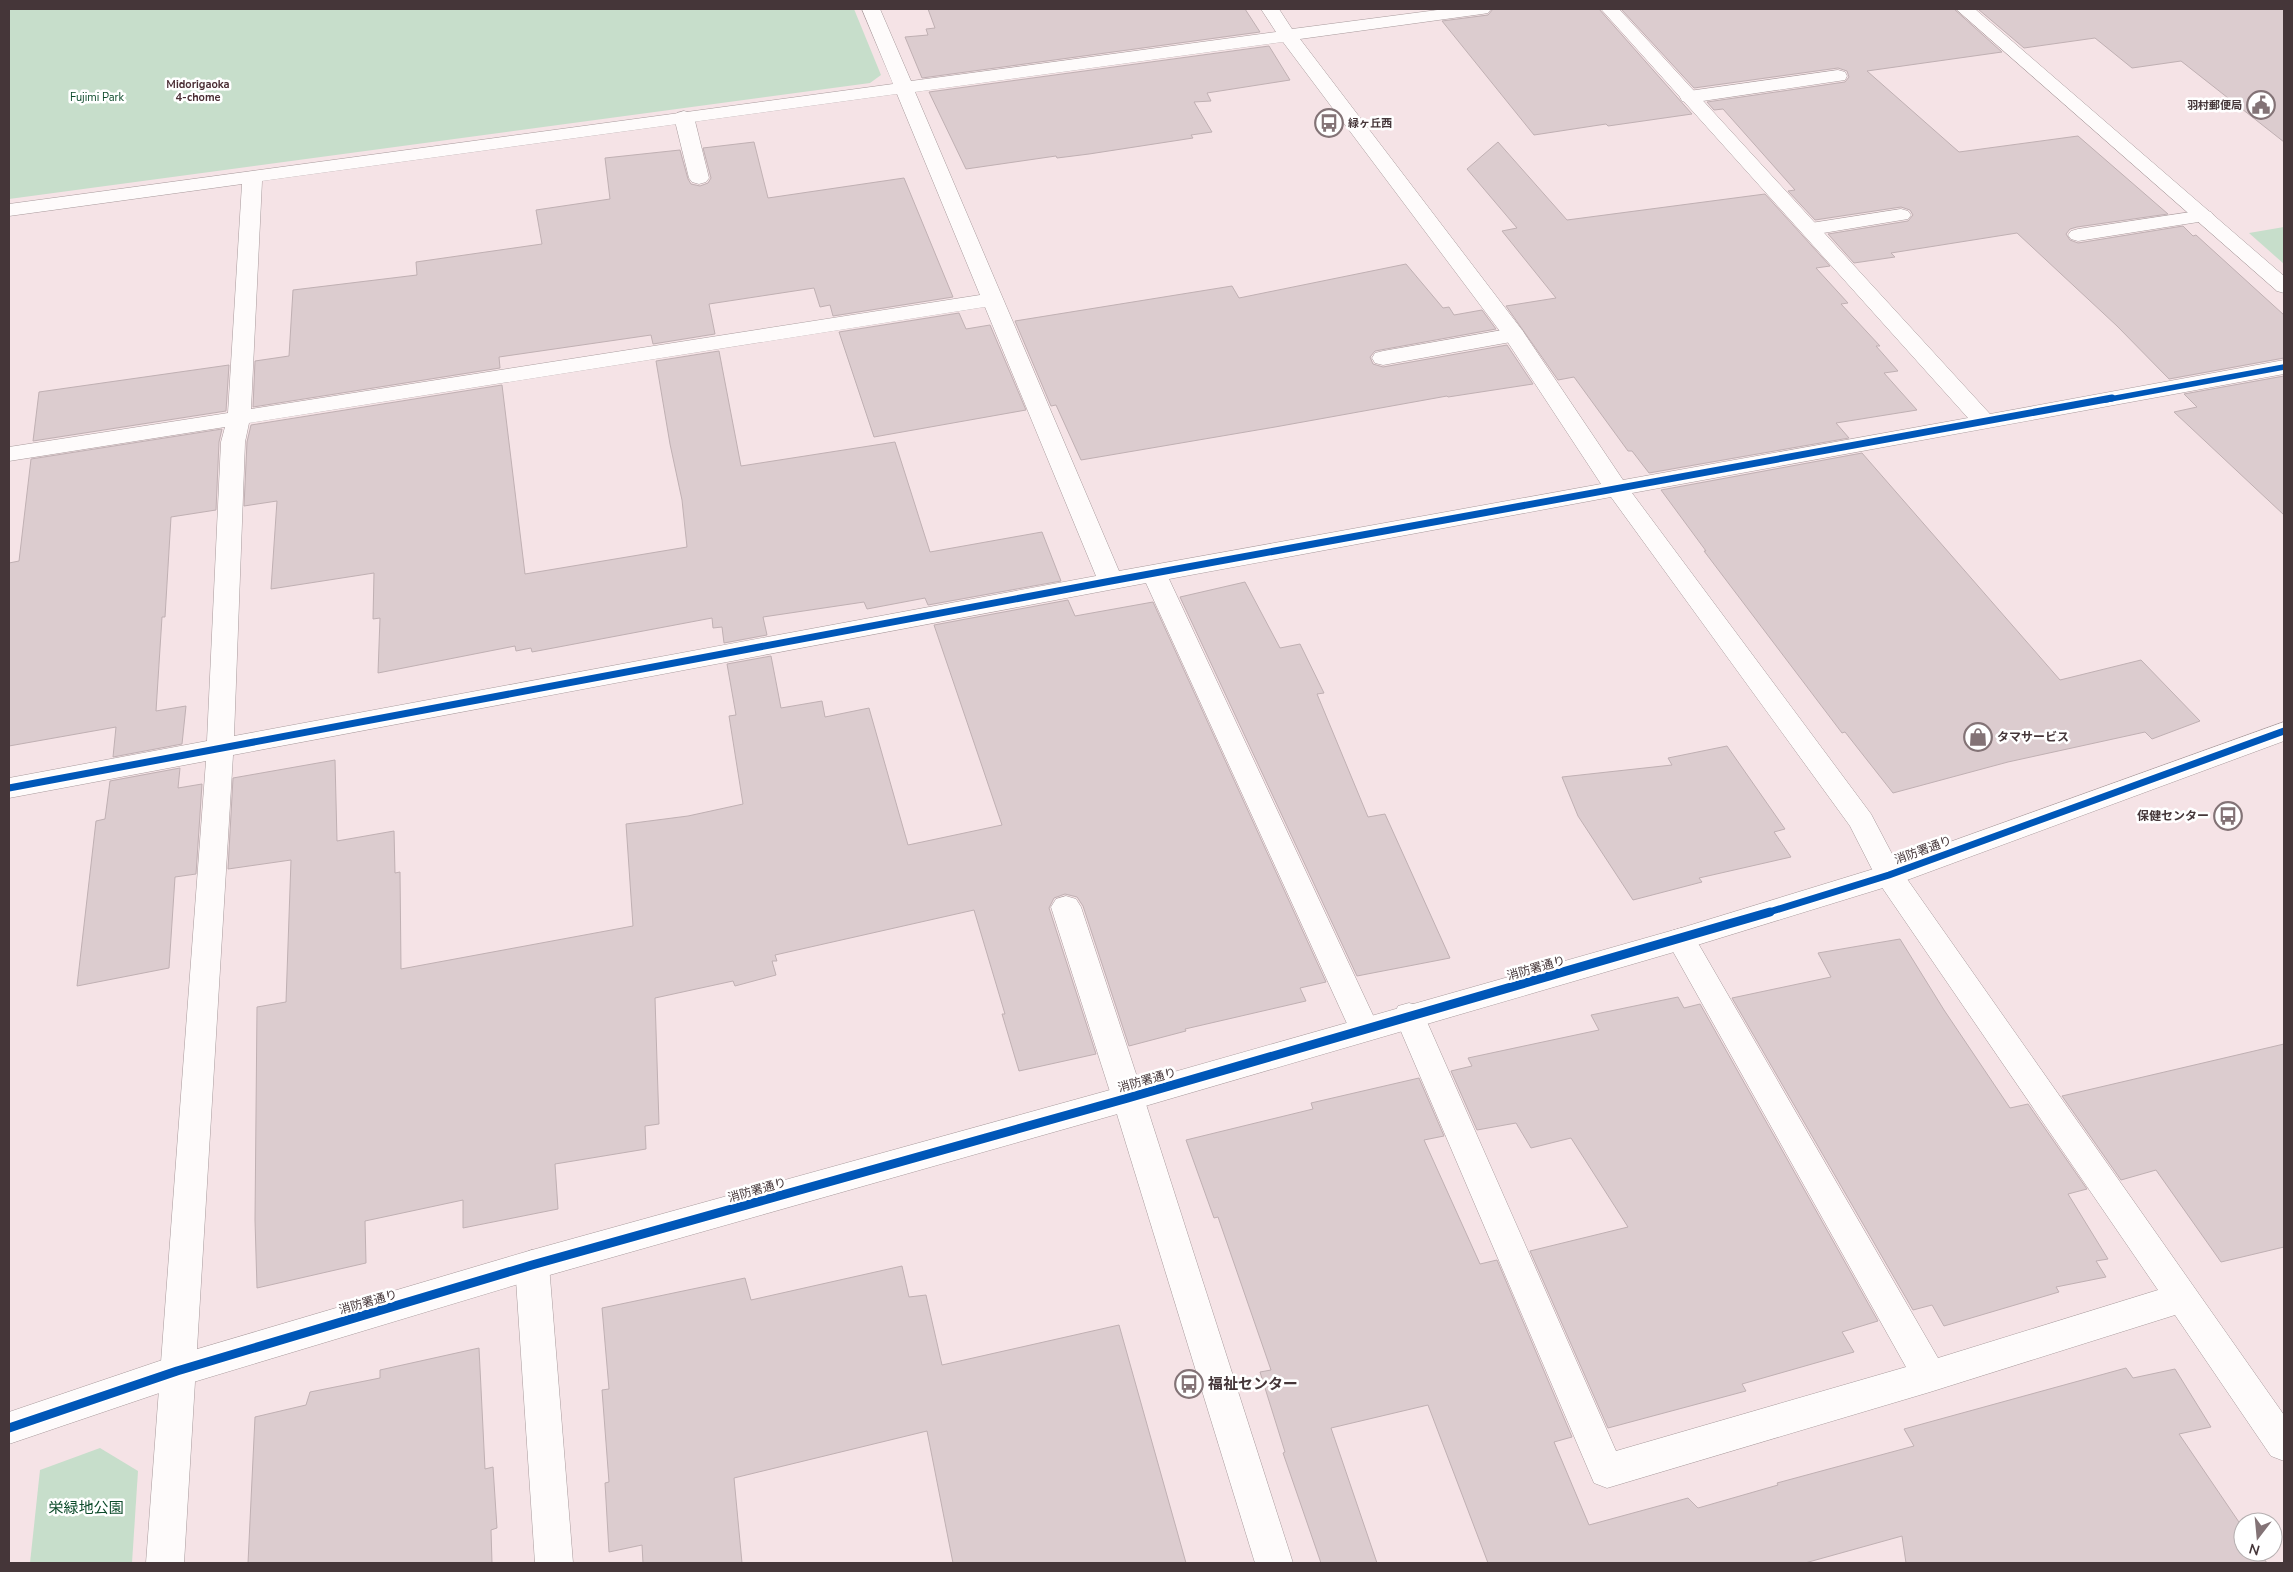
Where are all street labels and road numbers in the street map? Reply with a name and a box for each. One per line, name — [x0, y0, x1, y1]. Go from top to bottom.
street label: 消防署通り — [1892, 832, 1954, 868]
street label: 消防署通り — [1505, 952, 1567, 984]
street label: 消防署通り — [1116, 1064, 1178, 1096]
street label: 消防署通り — [726, 1174, 788, 1206]
street label: 消防署通り — [337, 1286, 399, 1318]

